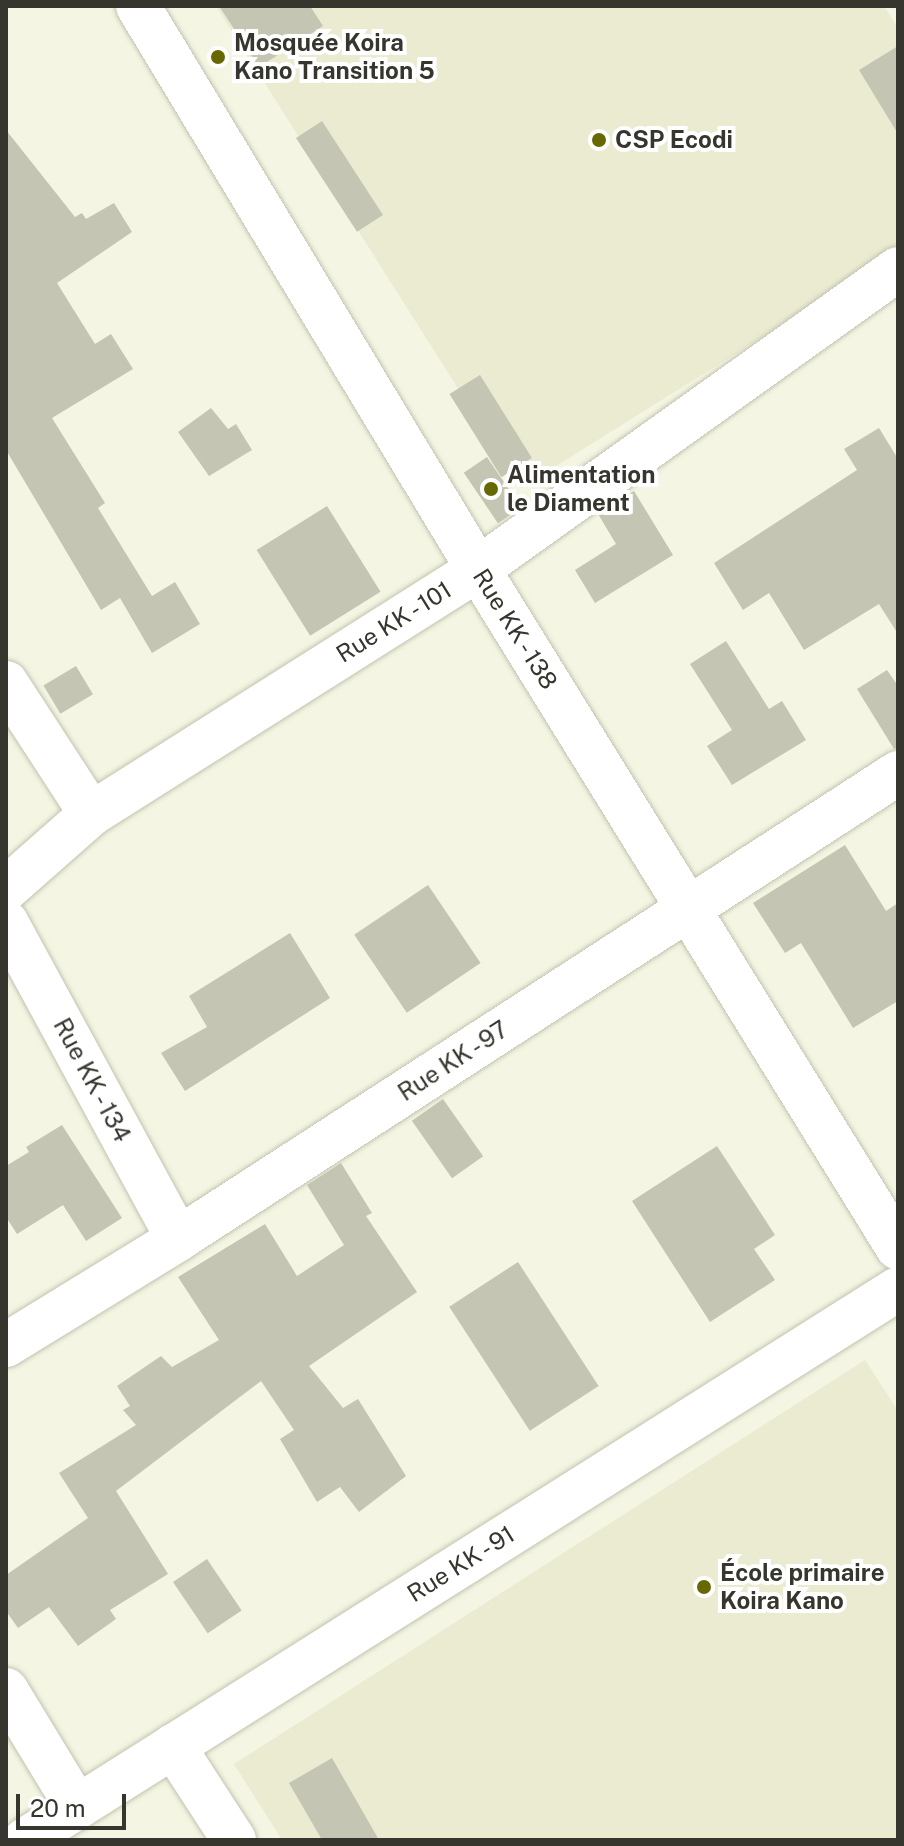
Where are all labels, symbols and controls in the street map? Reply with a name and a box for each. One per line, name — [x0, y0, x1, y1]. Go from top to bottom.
place label: Mosquée Koira Kano Transition 5 — [234, 29, 435, 85]
marker: Mosquée Koira Kano Transition 5 — [209, 48, 227, 66]
place label: CSP Ecodi — [615, 126, 733, 154]
marker: CSP Ecodi — [590, 131, 608, 149]
place label: Alimentation le Diament — [507, 461, 655, 517]
marker: Alimentation le Diament — [482, 480, 500, 498]
street label: Rue KK - 138 — [465, 561, 565, 697]
street label: Rue KK - 101 — [328, 573, 460, 671]
street label: Rue KK - 134 — [46, 1010, 138, 1150]
street label: Rue KK - 97 — [390, 1013, 516, 1109]
street label: Rue KK - 91 — [399, 1518, 523, 1610]
place label: École primaire Koira Kano — [720, 1559, 885, 1615]
marker: École primaire Koira Kano — [695, 1578, 713, 1596]
scale bar — [20, 1778, 130, 1828]
text: 20 m — [30, 1794, 86, 1822]

